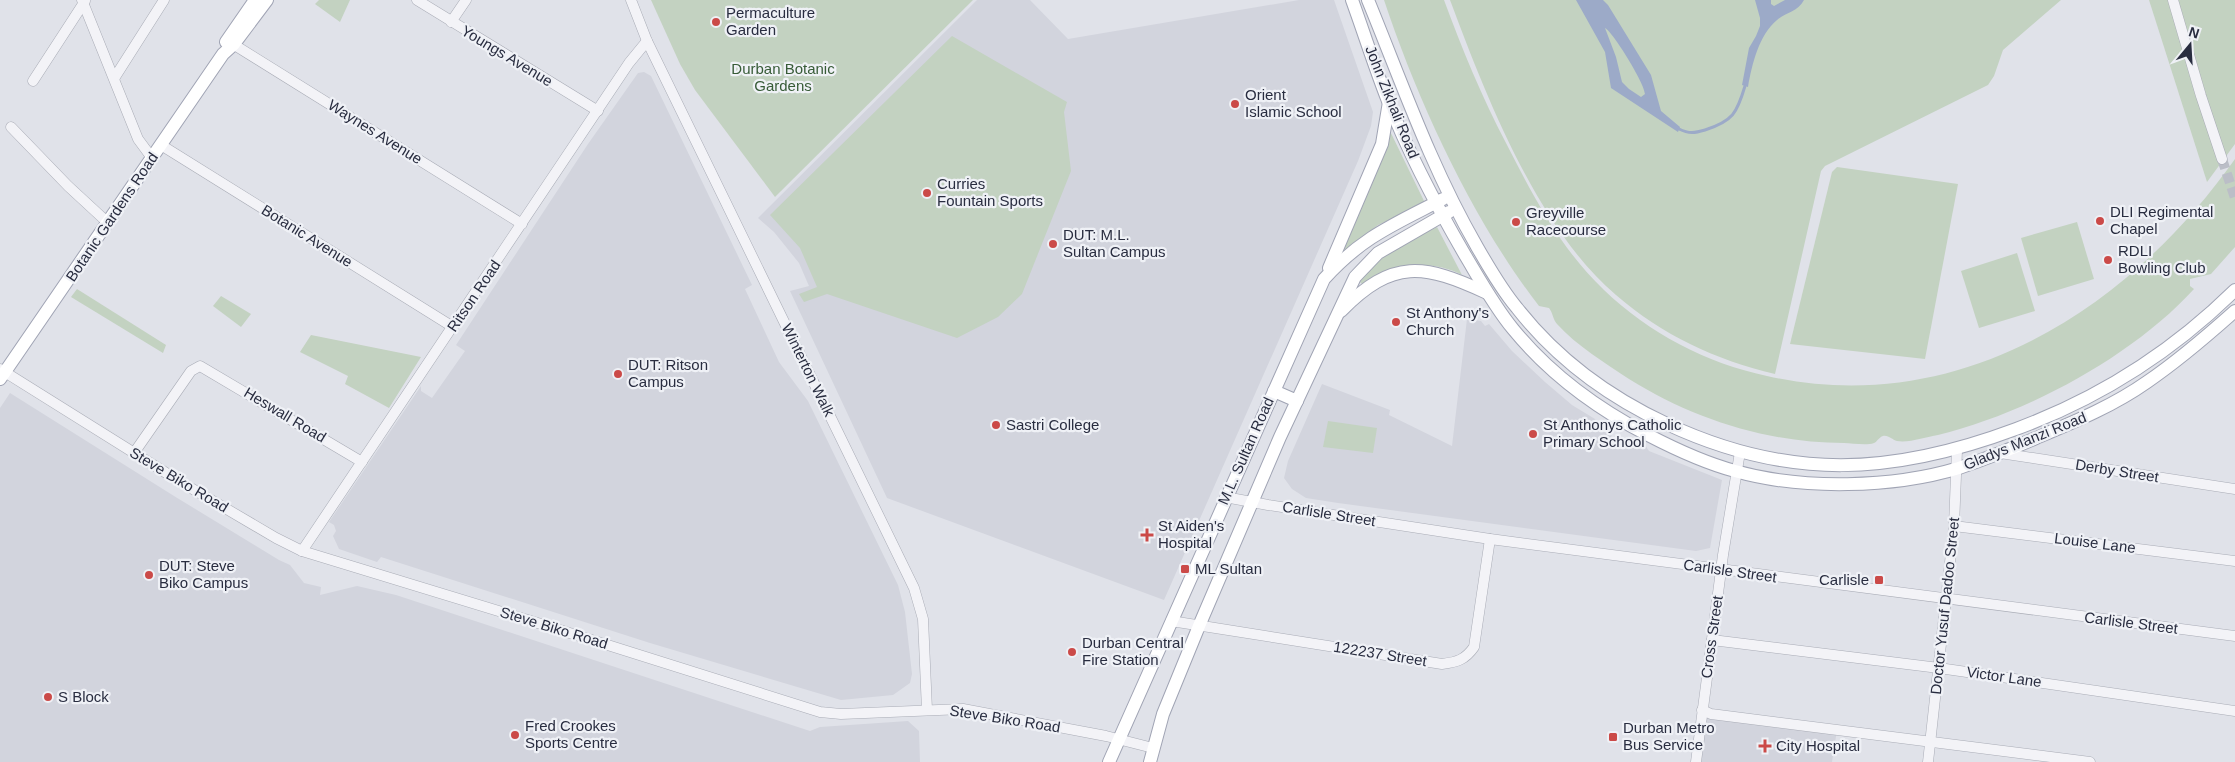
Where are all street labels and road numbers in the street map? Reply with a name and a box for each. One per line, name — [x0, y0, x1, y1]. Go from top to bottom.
street label: Youngs Avenue — [459, 22, 556, 89]
street label: John Zikhali Road — [1362, 43, 1423, 161]
street label: Waynes Avenue — [325, 96, 425, 167]
street label: Botanic Gardens Road — [62, 149, 161, 284]
street label: Botanic Avenue — [259, 201, 356, 270]
street label: Ritson Road — [443, 257, 504, 335]
street label: Winterton Walk — [779, 321, 838, 419]
street label: Heswall Road — [241, 383, 329, 446]
street label: M.L. Sultan Road — [1214, 394, 1277, 507]
street label: Gladys Manzi Road — [1961, 408, 2089, 473]
street label: Steve Biko Road — [127, 444, 232, 516]
street label: Derby Street — [2074, 456, 2161, 486]
street label: Carlisle Street — [1281, 498, 1378, 529]
street label: Doctor Yusuf Dadoo Street — [1927, 516, 1962, 695]
street label: Louise Lane — [2053, 529, 2137, 556]
street label: Carlisle Street — [1682, 556, 1779, 586]
street label: Cross Street — [1697, 594, 1726, 679]
street label: Steve Biko Road — [498, 603, 610, 652]
street label: Carlisle Street — [2083, 608, 2180, 637]
street label: 122237 Street — [1332, 638, 1429, 669]
street label: Victor Lane — [1965, 663, 2043, 690]
street label: Steve Biko Road — [949, 701, 1062, 736]

